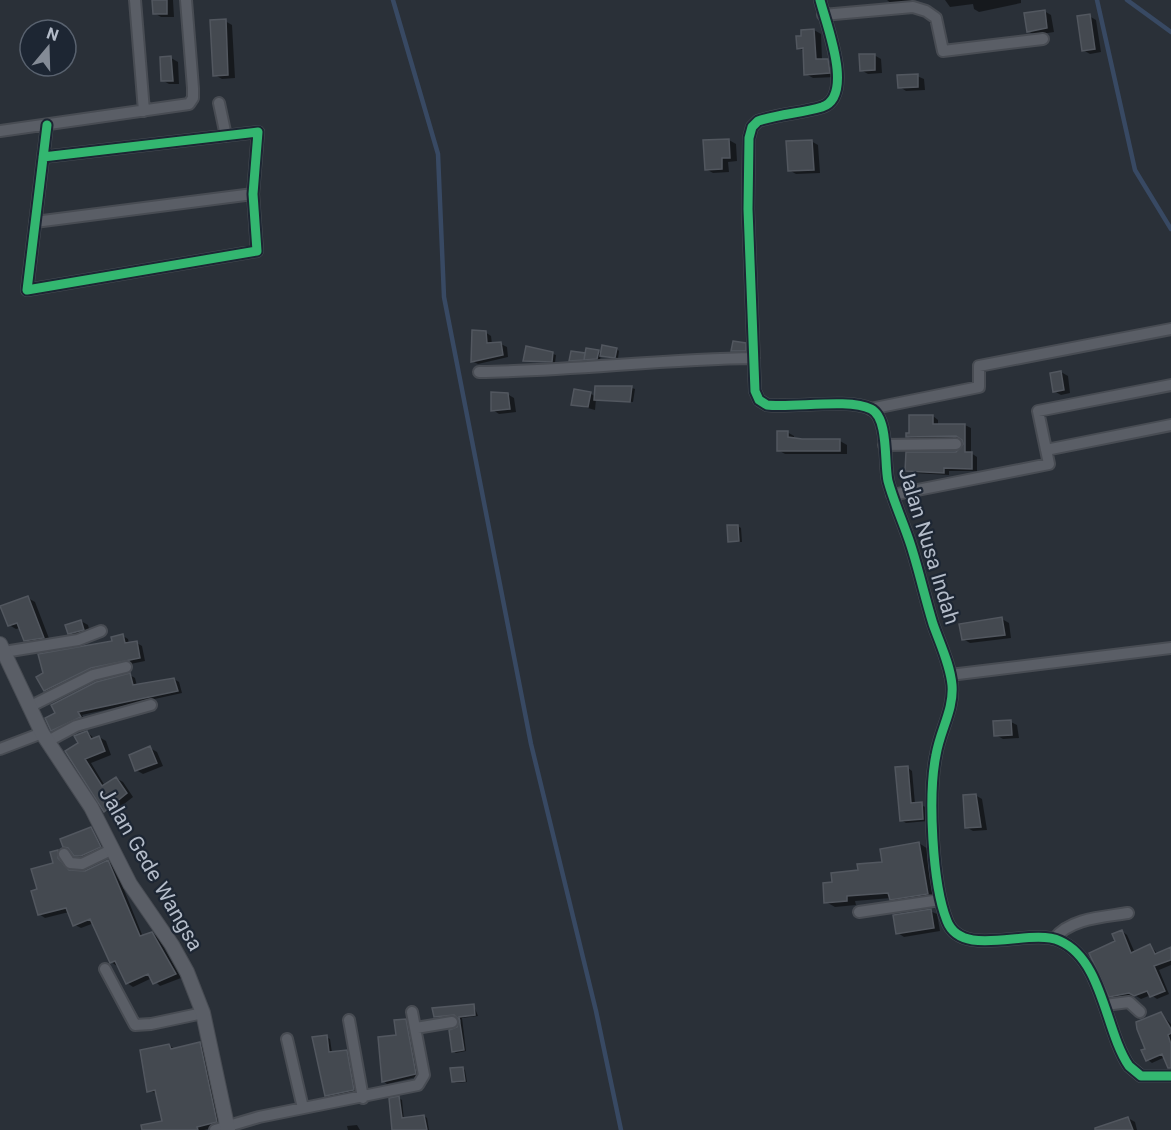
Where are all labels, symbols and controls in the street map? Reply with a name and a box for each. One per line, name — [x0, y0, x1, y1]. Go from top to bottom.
north arrow — [18, 18, 78, 78]
text: N — [44, 23, 61, 45]
street label: Jalan Nusa Indah — [894, 465, 964, 627]
street label: Jalan Gede Wangsa — [94, 783, 208, 955]

